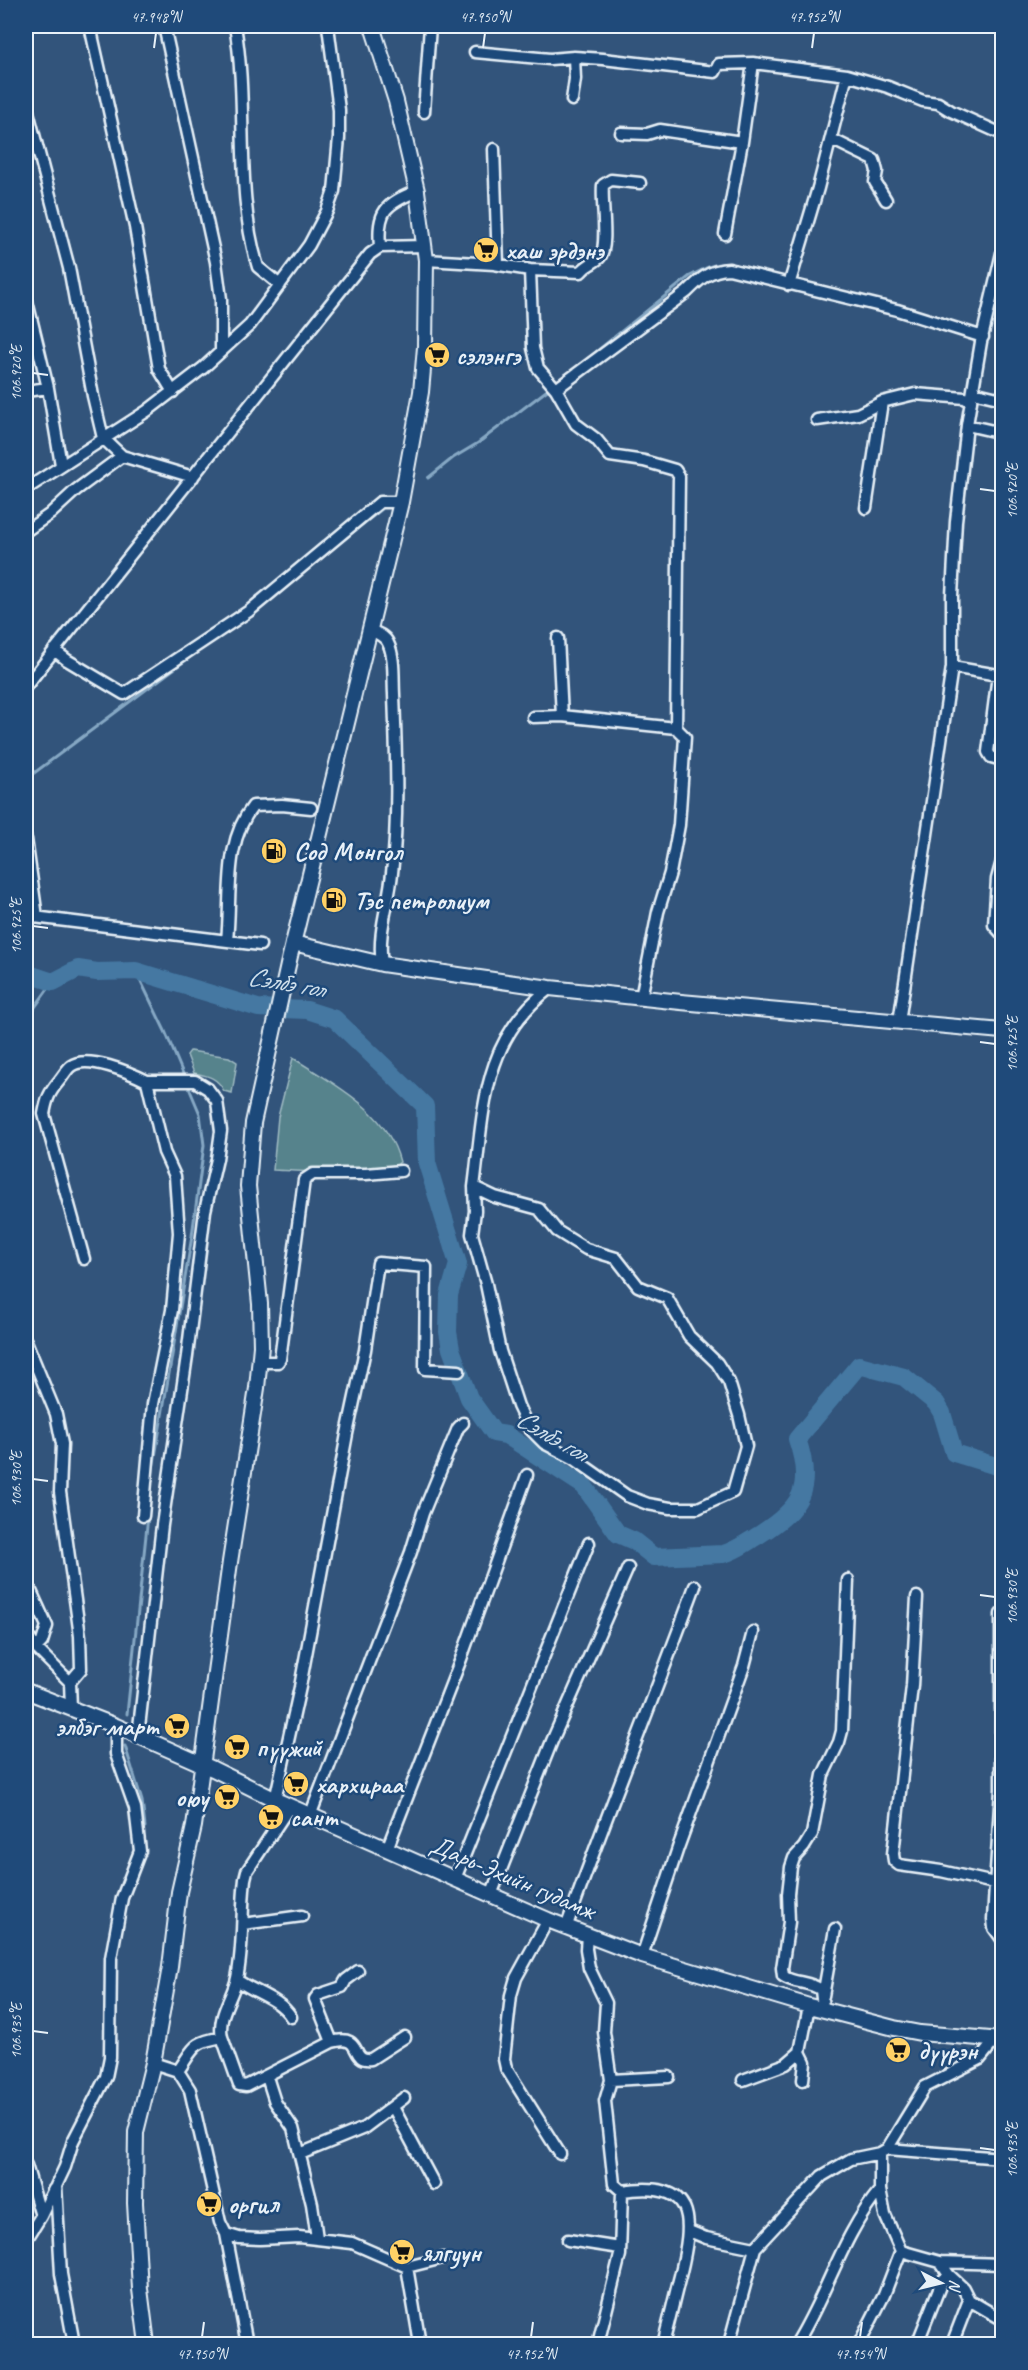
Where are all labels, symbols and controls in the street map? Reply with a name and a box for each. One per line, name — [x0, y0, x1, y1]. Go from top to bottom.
text: 47.948°N — [131, 8, 184, 27]
text: 47.950°N — [460, 8, 513, 27]
text: 47.952°N — [789, 8, 842, 27]
place label: хаш эрдэнэ — [506, 234, 605, 267]
supermarket icon: хаш эрдэнэ — [471, 235, 501, 265]
place label: сэлэнгэ — [456, 339, 522, 372]
supermarket icon: сэлэнгэ — [422, 340, 452, 370]
text: 106.920°E — [7, 343, 26, 401]
text: 106.920°E — [1003, 461, 1022, 519]
place label: Сод Монгол — [294, 835, 404, 868]
fuel station icon: Сод Монгол — [259, 836, 289, 866]
place label: Тэс петролиум — [354, 884, 490, 917]
fuel station icon: Тэс петролиум — [319, 885, 349, 915]
text: 106.925°E — [7, 896, 26, 954]
water label: Сэлбэ гол — [245, 959, 331, 1006]
text: 106.925°E — [1003, 1014, 1022, 1072]
water label: Сэлбэ гол — [510, 1401, 597, 1471]
text: 106.930°E — [7, 1449, 26, 1507]
text: 106.930°E — [1003, 1567, 1022, 1625]
place label: элбэг март — [56, 1710, 160, 1743]
supermarket icon: элбэг март — [162, 1711, 192, 1741]
place label: пүүжий — [256, 1731, 324, 1764]
supermarket icon: пүүжий — [222, 1732, 252, 1762]
place label: хархираа — [316, 1768, 405, 1801]
supermarket icon: хархираа — [281, 1769, 311, 1799]
place label: оюу — [175, 1781, 211, 1814]
supermarket icon: оюу — [212, 1782, 242, 1812]
place label: сант — [290, 1801, 340, 1834]
supermarket icon: сант — [256, 1802, 286, 1832]
street label: Дарь-Эхийн гудамж — [425, 1828, 603, 1928]
text: 106.935°E — [7, 2001, 26, 2059]
place label: дүүрэн — [918, 2034, 979, 2067]
supermarket icon: дүүрэн — [883, 2035, 913, 2065]
text: 106.935°E — [1003, 2120, 1022, 2178]
place label: оргил — [228, 2188, 281, 2221]
supermarket icon: оргил — [194, 2189, 224, 2219]
place label: ялгуун — [422, 2236, 483, 2269]
supermarket icon: ялгуун — [387, 2237, 417, 2267]
north arrow — [911, 2253, 971, 2313]
text: N — [944, 2279, 965, 2294]
text: 47.950°N — [177, 2345, 230, 2364]
text: 47.952°N — [506, 2345, 559, 2364]
text: 47.954°N — [835, 2345, 888, 2364]

